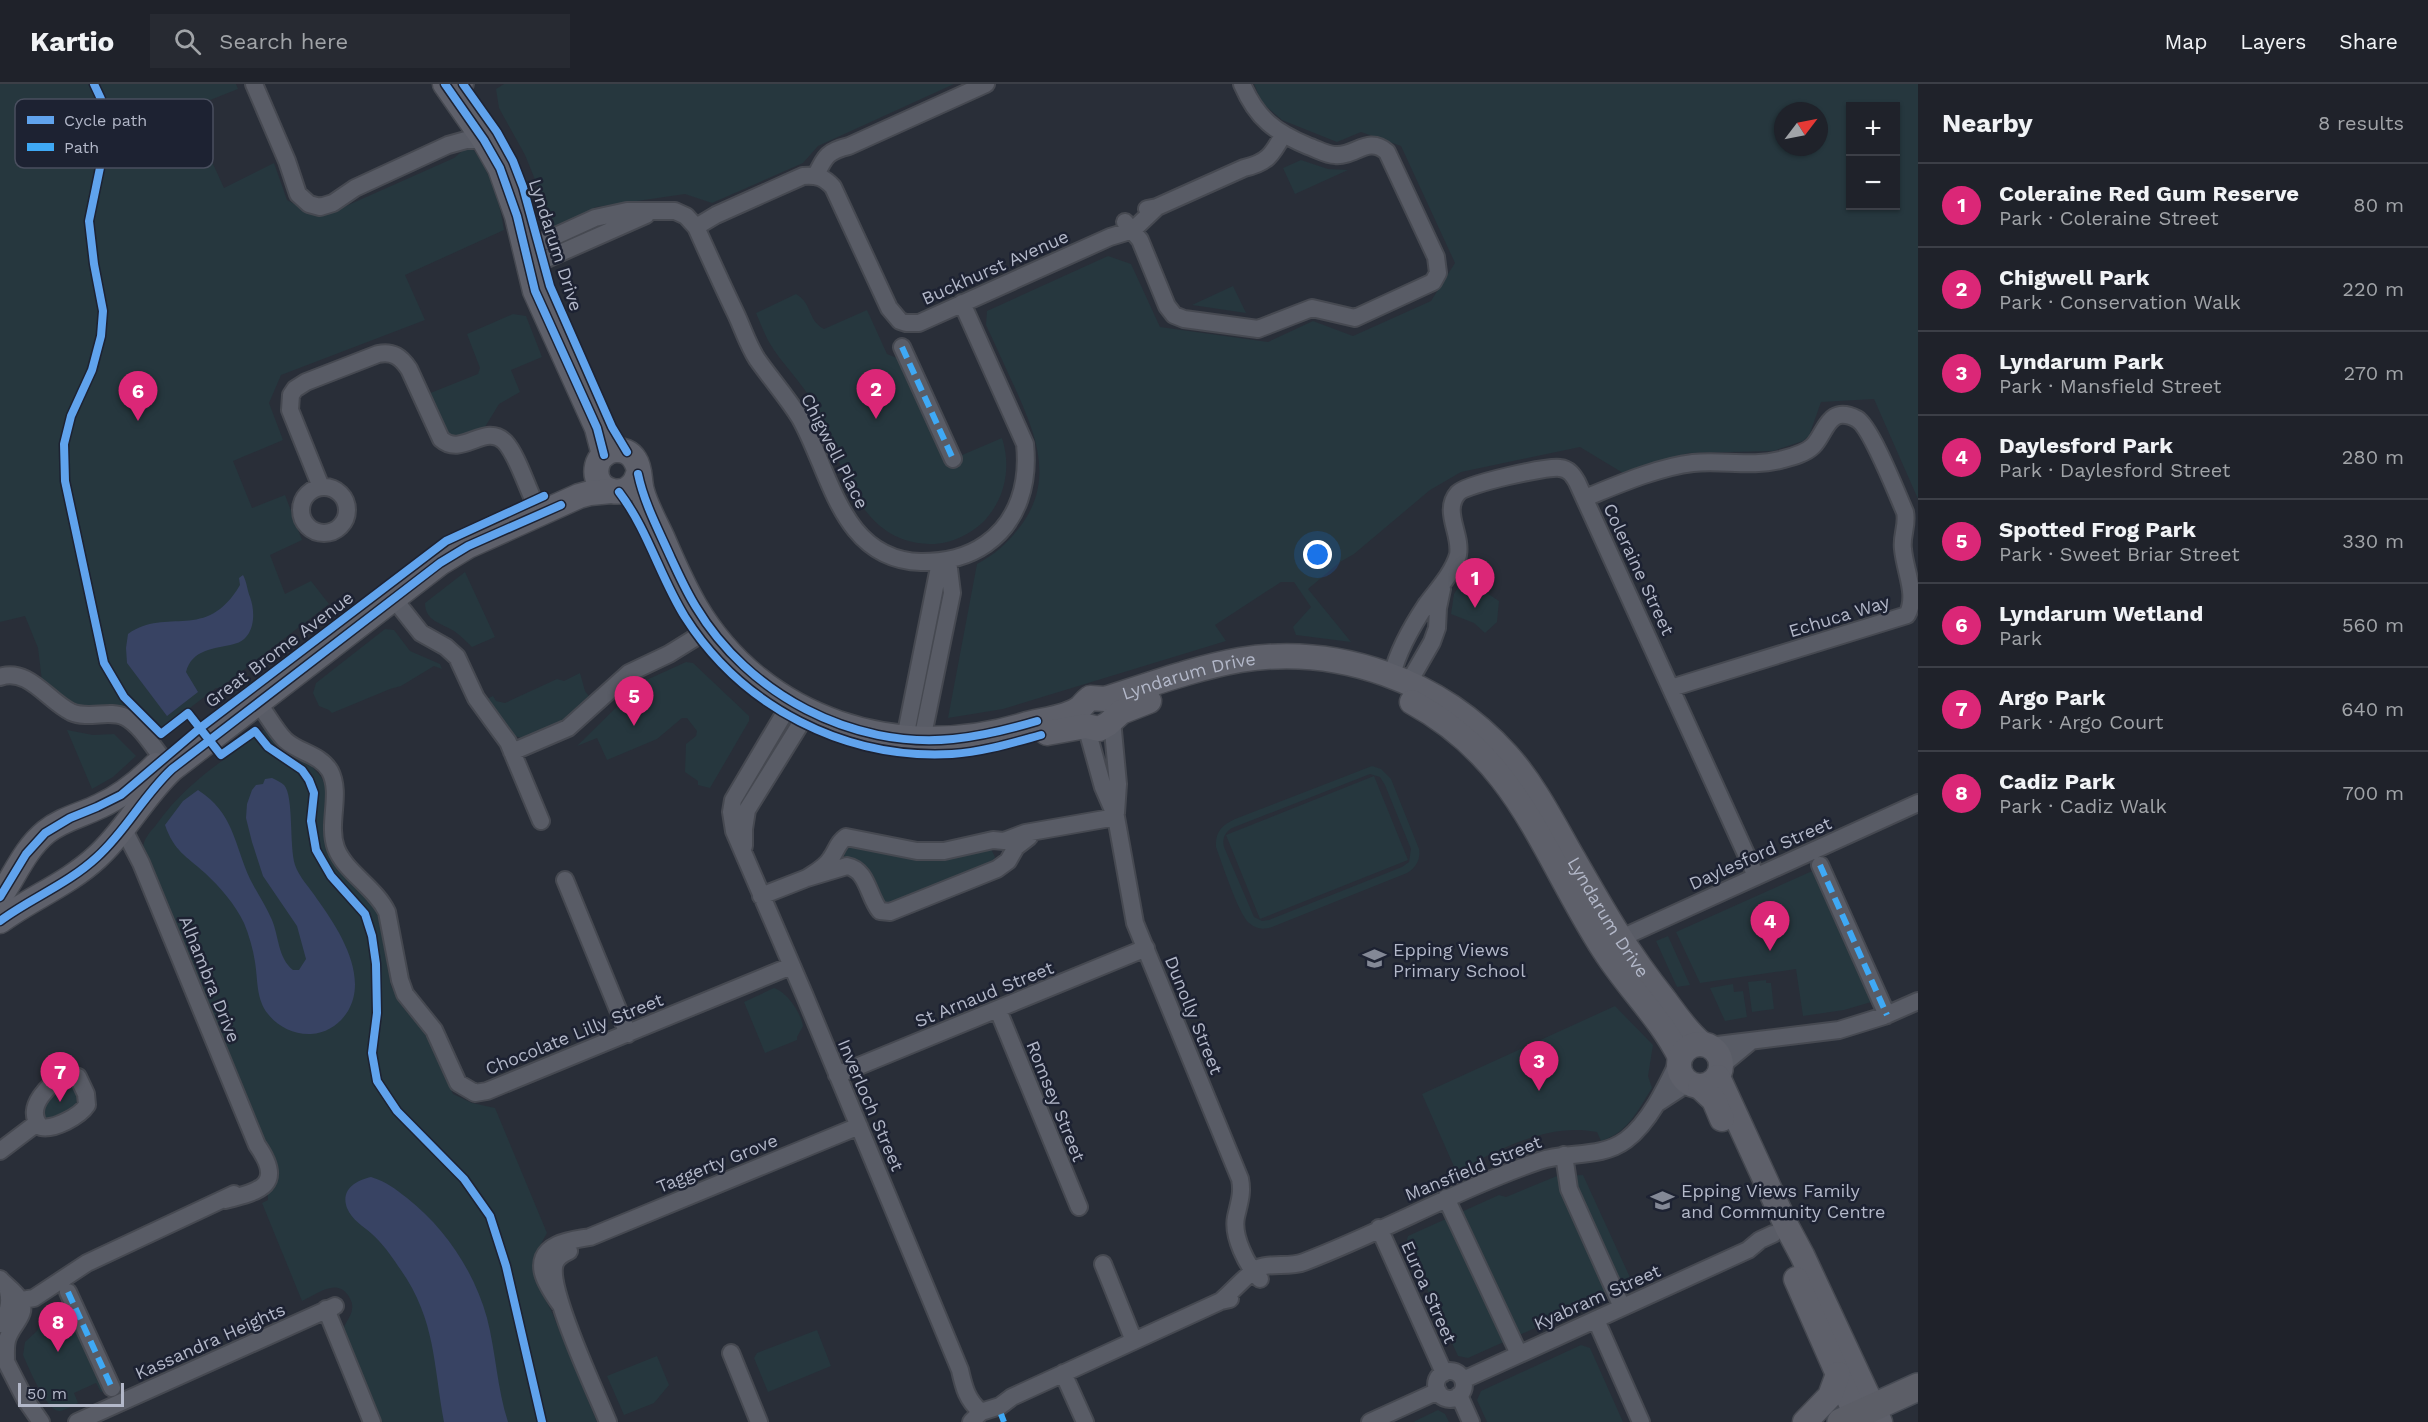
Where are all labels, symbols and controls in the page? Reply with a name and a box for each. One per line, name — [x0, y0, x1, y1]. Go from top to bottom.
search box — [150, 14, 570, 68]
text: Kartio — [30, 25, 114, 58]
icon: search — [171, 25, 204, 58]
text: Search here — [219, 29, 348, 54]
text: Map — [2164, 29, 2207, 54]
text: Layers — [2240, 29, 2306, 54]
text: Share — [2339, 29, 2398, 54]
legend — [15, 99, 213, 168]
north arrow — [1774, 102, 1828, 156]
map controls — [1846, 102, 1900, 210]
button: + — [1846, 102, 1900, 156]
text: Nearby — [1942, 108, 2033, 138]
text: Cycle path — [64, 111, 147, 130]
text: 8 results — [2318, 111, 2404, 135]
text: Path — [64, 138, 99, 157]
button: − — [1846, 156, 1900, 210]
street label: Lyndarum Drive — [525, 176, 587, 314]
text: Coleraine Red Gum Reserve — [1999, 181, 2299, 206]
text: 1 — [1957, 193, 1966, 217]
text: 80 m — [2353, 193, 2404, 217]
text: Park · Coleraine Street — [1999, 206, 2219, 230]
street label: Buckhurst Avenue — [918, 225, 1072, 309]
text: Chigwell Park — [1999, 265, 2149, 290]
text: 2 — [1956, 277, 1967, 301]
text: 220 m — [2342, 277, 2404, 301]
text: Park · Conservation Walk — [1999, 290, 2241, 314]
text: Lyndarum Park — [1999, 349, 2164, 374]
text: 3 — [1956, 361, 1967, 385]
text: 270 m — [2344, 361, 2404, 385]
pin: 2 — [856, 370, 896, 419]
pin: 6 — [118, 372, 158, 421]
text: Park · Mansfield Street — [1999, 374, 2221, 398]
street label: Chigwell Place — [797, 390, 873, 512]
text: Daylesford Park — [1999, 433, 2173, 458]
text: 4 — [1955, 445, 1968, 469]
text: 280 m — [2342, 445, 2404, 469]
text: Park · Daylesford Street — [1999, 458, 2230, 482]
street label: Coleraine Street — [1599, 500, 1679, 639]
text: Spotted Frog Park — [1999, 517, 2196, 542]
text: 5 — [1956, 529, 1967, 553]
text: 330 m — [2342, 529, 2404, 553]
your location — [1303, 540, 1332, 569]
text: Park · Sweet Briar Street — [1999, 542, 2240, 566]
pin: 1 — [1456, 558, 1494, 608]
street label: Great Brome Avenue — [201, 586, 357, 712]
street label: Echuca Way — [1786, 590, 1893, 641]
text: Lyndarum Wetland — [1999, 601, 2203, 626]
text: 6 — [1955, 613, 1968, 637]
text: 560 m — [2342, 613, 2404, 637]
text: Park — [1999, 626, 2042, 650]
street label: Lyndarum Drive — [1119, 647, 1257, 703]
pin: 5 — [614, 676, 654, 726]
text: Argo Park — [1999, 685, 2106, 710]
text: 7 — [1955, 697, 1968, 721]
text: 640 m — [2341, 697, 2404, 721]
text: Park · Argo Court — [1999, 710, 2163, 734]
text: Cadiz Park — [1999, 769, 2115, 794]
text: 8 — [1955, 781, 1968, 805]
text: 700 m — [2342, 781, 2404, 805]
text: Park · Cadiz Walk — [1999, 794, 2167, 818]
street label: Daylesford Street — [1686, 812, 1835, 894]
street label: Lyndarum Drive — [1564, 853, 1654, 981]
pin: 4 — [1750, 902, 1790, 951]
street label: Alhambra Drive — [175, 913, 245, 1045]
place label: Epping Views Primary School — [1393, 939, 1526, 981]
school or university icon: Epping Views Primary School — [1362, 946, 1388, 972]
street label: Dunolly Street — [1161, 953, 1227, 1078]
street label: St Arnaud Street — [912, 956, 1057, 1031]
street label: Chocolate Lilly Street — [482, 989, 666, 1079]
street label: Inverloch Street — [834, 1036, 908, 1174]
street label: Romsey Street — [1022, 1038, 1090, 1165]
pin: 3 — [1520, 1042, 1558, 1091]
pin: 7 — [40, 1052, 80, 1102]
street label: Taggerty Grove — [653, 1129, 781, 1197]
street label: Mansfield Street — [1402, 1131, 1545, 1205]
place label: Epping Views Family and Community Centre — [1681, 1180, 1886, 1222]
school or university icon: Epping Views Family and Community Centre — [1650, 1187, 1676, 1213]
street label: Euroa Street — [1397, 1237, 1461, 1347]
street label: Kyabram Street — [1530, 1260, 1664, 1334]
street label: Kassandra Heights — [132, 1298, 288, 1384]
pin: 8 — [38, 1302, 78, 1352]
scale bar — [18, 1380, 124, 1408]
text: 50 m — [27, 1384, 67, 1403]

